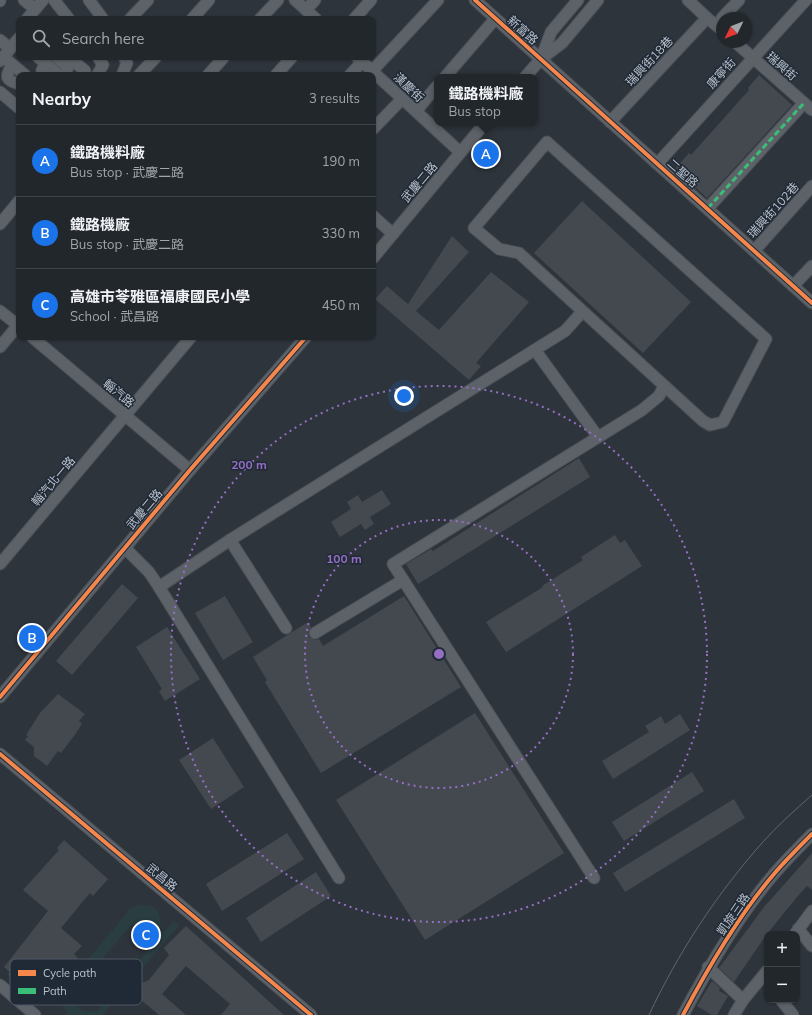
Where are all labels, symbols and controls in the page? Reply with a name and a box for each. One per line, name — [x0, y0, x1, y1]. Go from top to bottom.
street label: 新富路 — [505, 12, 541, 48]
north arrow — [716, 12, 752, 48]
search box — [16, 16, 376, 60]
icon: search — [30, 27, 52, 49]
text: Search here — [62, 29, 144, 48]
street label: 瑞興街18巷 — [622, 33, 676, 89]
street label: 瑞興街 — [763, 49, 801, 83]
street label: 康寧街 — [703, 55, 739, 91]
street label: 漢慶街 — [391, 69, 427, 105]
popup — [434, 74, 538, 126]
text: 鐵路機料廠 — [448, 84, 524, 103]
text: Nearby — [32, 88, 91, 109]
text: 3 results — [309, 90, 360, 106]
text: Bus stop — [448, 103, 501, 119]
pin: A — [473, 139, 499, 169]
text: 鐵路機料廠 — [70, 143, 145, 162]
text: A — [40, 153, 50, 169]
text: 190 m — [322, 153, 360, 169]
street label: 二聖路 — [664, 156, 702, 190]
street label: 武慶二路 — [398, 159, 440, 205]
text: Bus stop · 武慶二路 — [70, 164, 184, 180]
street label: 瑞興街102巷 — [744, 179, 802, 241]
text: 鐵路機廠 — [70, 215, 130, 234]
text: B — [41, 225, 49, 241]
text: 330 m — [322, 225, 360, 241]
text: Bus stop · 武慶二路 — [70, 236, 184, 252]
text: 高雄市苓雅區福康國民小學 — [70, 287, 250, 306]
text: C — [41, 297, 49, 313]
text: 450 m — [322, 297, 360, 313]
text: School · 武昌路 — [70, 308, 159, 324]
street label: 輜汽路 — [100, 376, 138, 410]
your location — [394, 386, 414, 406]
street label: 輜汽北一路 — [28, 453, 78, 509]
text: 200 m — [231, 457, 267, 472]
street label: 武慶二路 — [123, 486, 165, 532]
text: 100 m — [326, 551, 362, 566]
pin: B — [19, 623, 45, 653]
centre of rings — [432, 647, 446, 661]
street label: 武昌路 — [143, 860, 181, 894]
street label: 凱旋三路 — [713, 890, 753, 938]
pin: C — [133, 920, 159, 950]
map controls — [764, 931, 800, 1003]
button: + — [764, 931, 800, 967]
legend — [10, 959, 142, 1005]
text: Cycle path — [43, 966, 96, 980]
button: − — [764, 967, 800, 1003]
text: Path — [43, 984, 67, 998]

